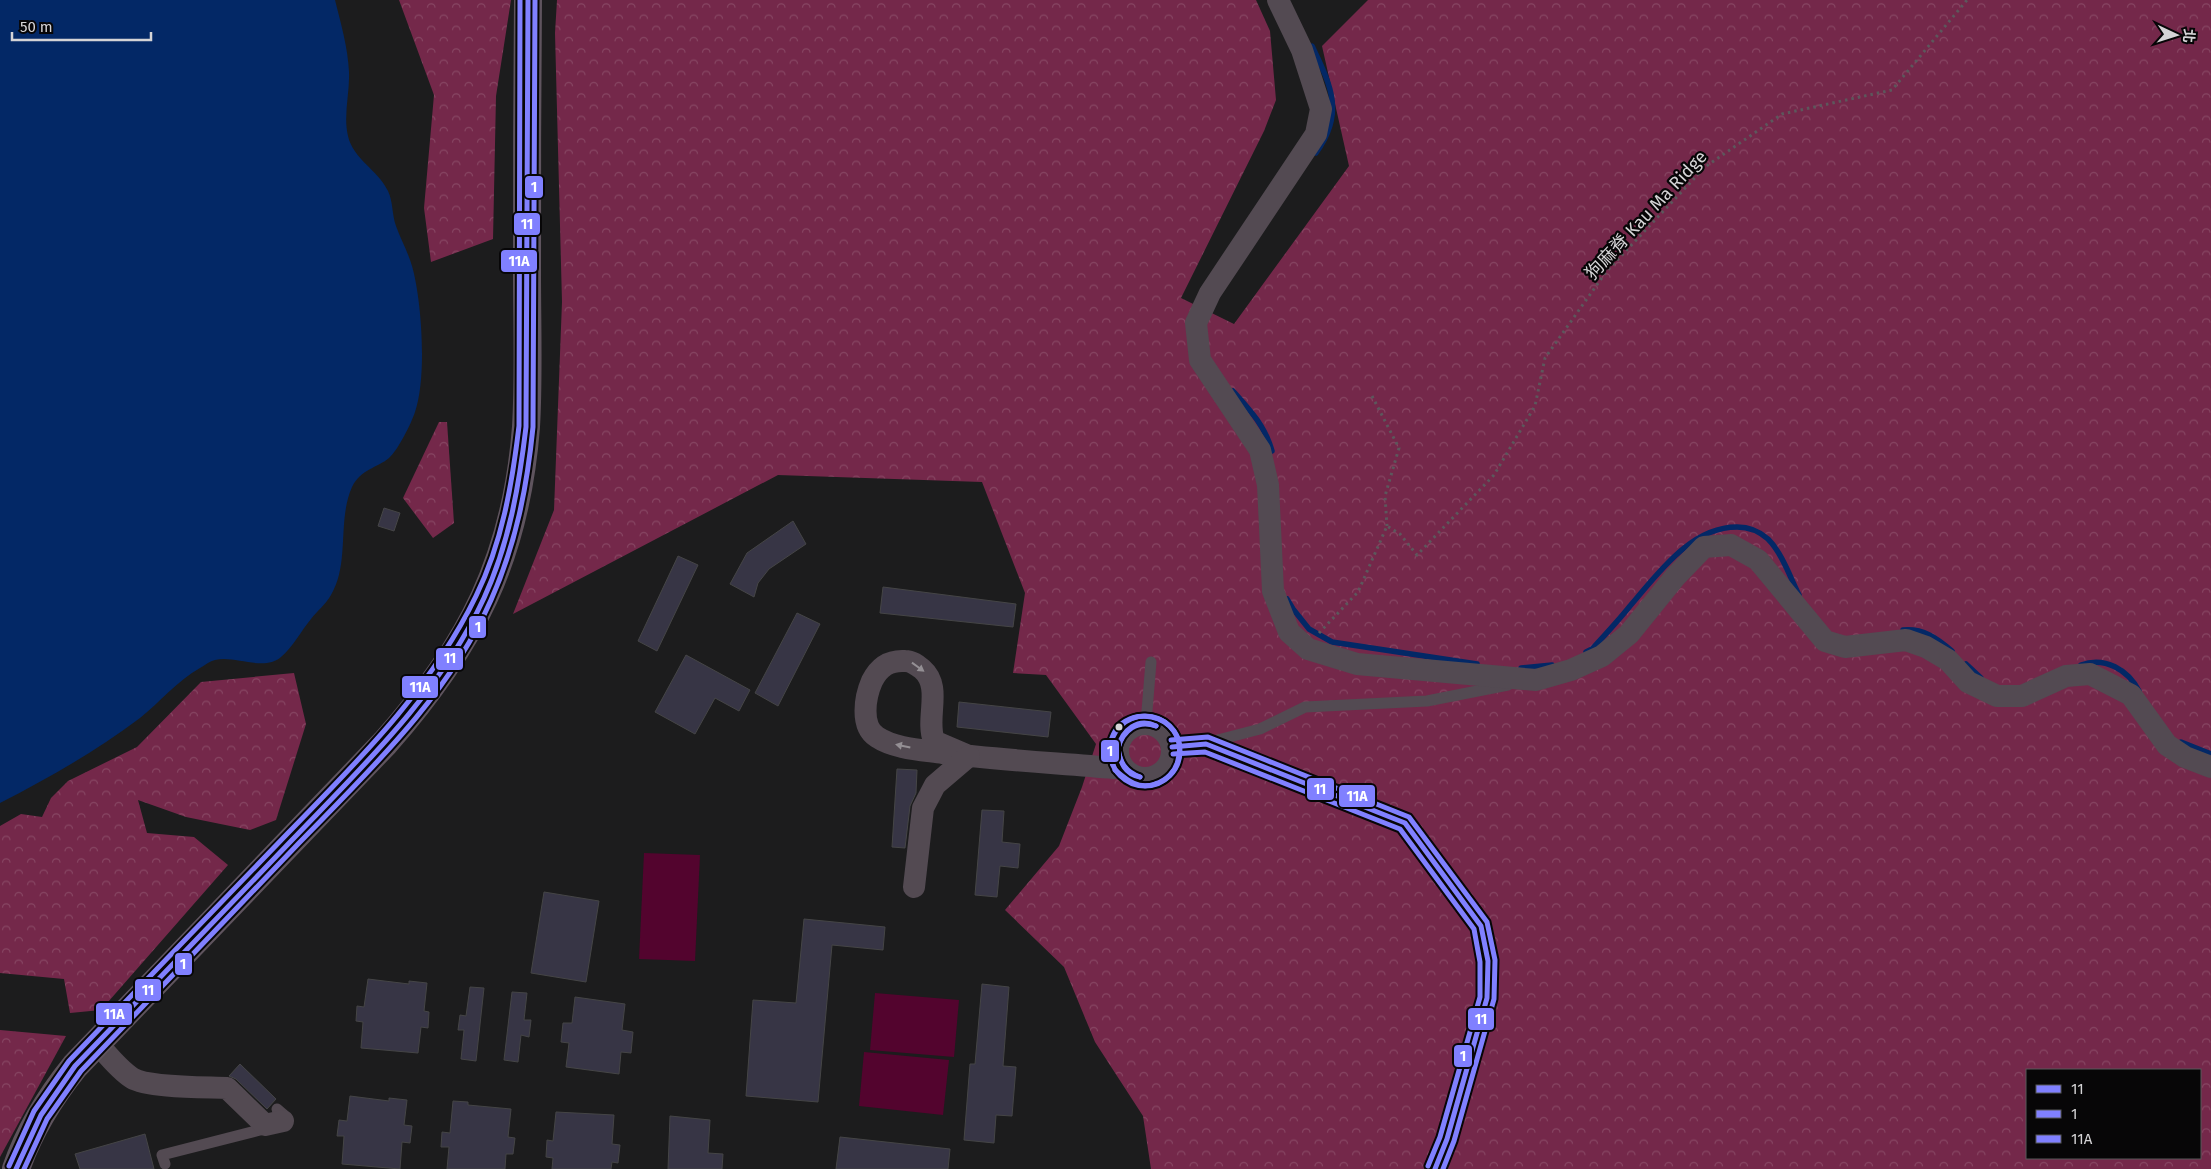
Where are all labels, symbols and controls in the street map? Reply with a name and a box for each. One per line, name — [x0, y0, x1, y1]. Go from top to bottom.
scale bar — [12, 10, 151, 42]
north arrow — [2151, 10, 2201, 60]
text: 50 m — [20, 18, 53, 36]
text: 北 — [2180, 28, 2197, 43]
street label: 狗麻脊 Kau Ma Ridge — [1581, 146, 1711, 284]
line badge: 1 — [524, 175, 544, 199]
text: 1 — [531, 179, 537, 196]
line badge: 11 — [513, 212, 541, 236]
text: 11 — [521, 216, 533, 233]
line badge: 11A — [500, 249, 538, 273]
text: 11A — [509, 253, 530, 270]
line badge: 1 — [468, 615, 487, 639]
text: 1 — [475, 619, 481, 636]
line badge: 11 — [435, 647, 464, 671]
text: 11 — [444, 650, 456, 667]
one-way arrow — [911, 662, 925, 672]
line badge: 11A — [401, 675, 439, 699]
text: 11A — [410, 679, 431, 696]
unlabelled marker — [1114, 722, 1124, 732]
line badge: 1 — [1100, 739, 1120, 763]
one-way arrow — [895, 742, 911, 750]
text: 1 — [1107, 743, 1113, 760]
line badge: 11 — [1306, 777, 1335, 801]
text: 11 — [1314, 781, 1326, 798]
line badge: 11A — [1338, 784, 1376, 808]
text: 11A — [1347, 788, 1368, 805]
line badge: 1 — [174, 952, 193, 976]
text: 1 — [180, 956, 186, 973]
line badge: 11 — [134, 978, 162, 1002]
text: 11 — [142, 982, 154, 999]
line badge: 11A — [95, 1002, 133, 1026]
text: 11A — [104, 1006, 125, 1023]
line badge: 11 — [1467, 1007, 1495, 1031]
text: 11 — [1475, 1011, 1487, 1028]
line badge: 1 — [1453, 1044, 1473, 1068]
text: 1 — [1460, 1048, 1466, 1065]
legend — [2026, 1069, 2201, 1159]
text: 11 — [2071, 1080, 2084, 1098]
text: 1 — [2071, 1105, 2078, 1123]
text: 11A — [2071, 1130, 2093, 1148]

